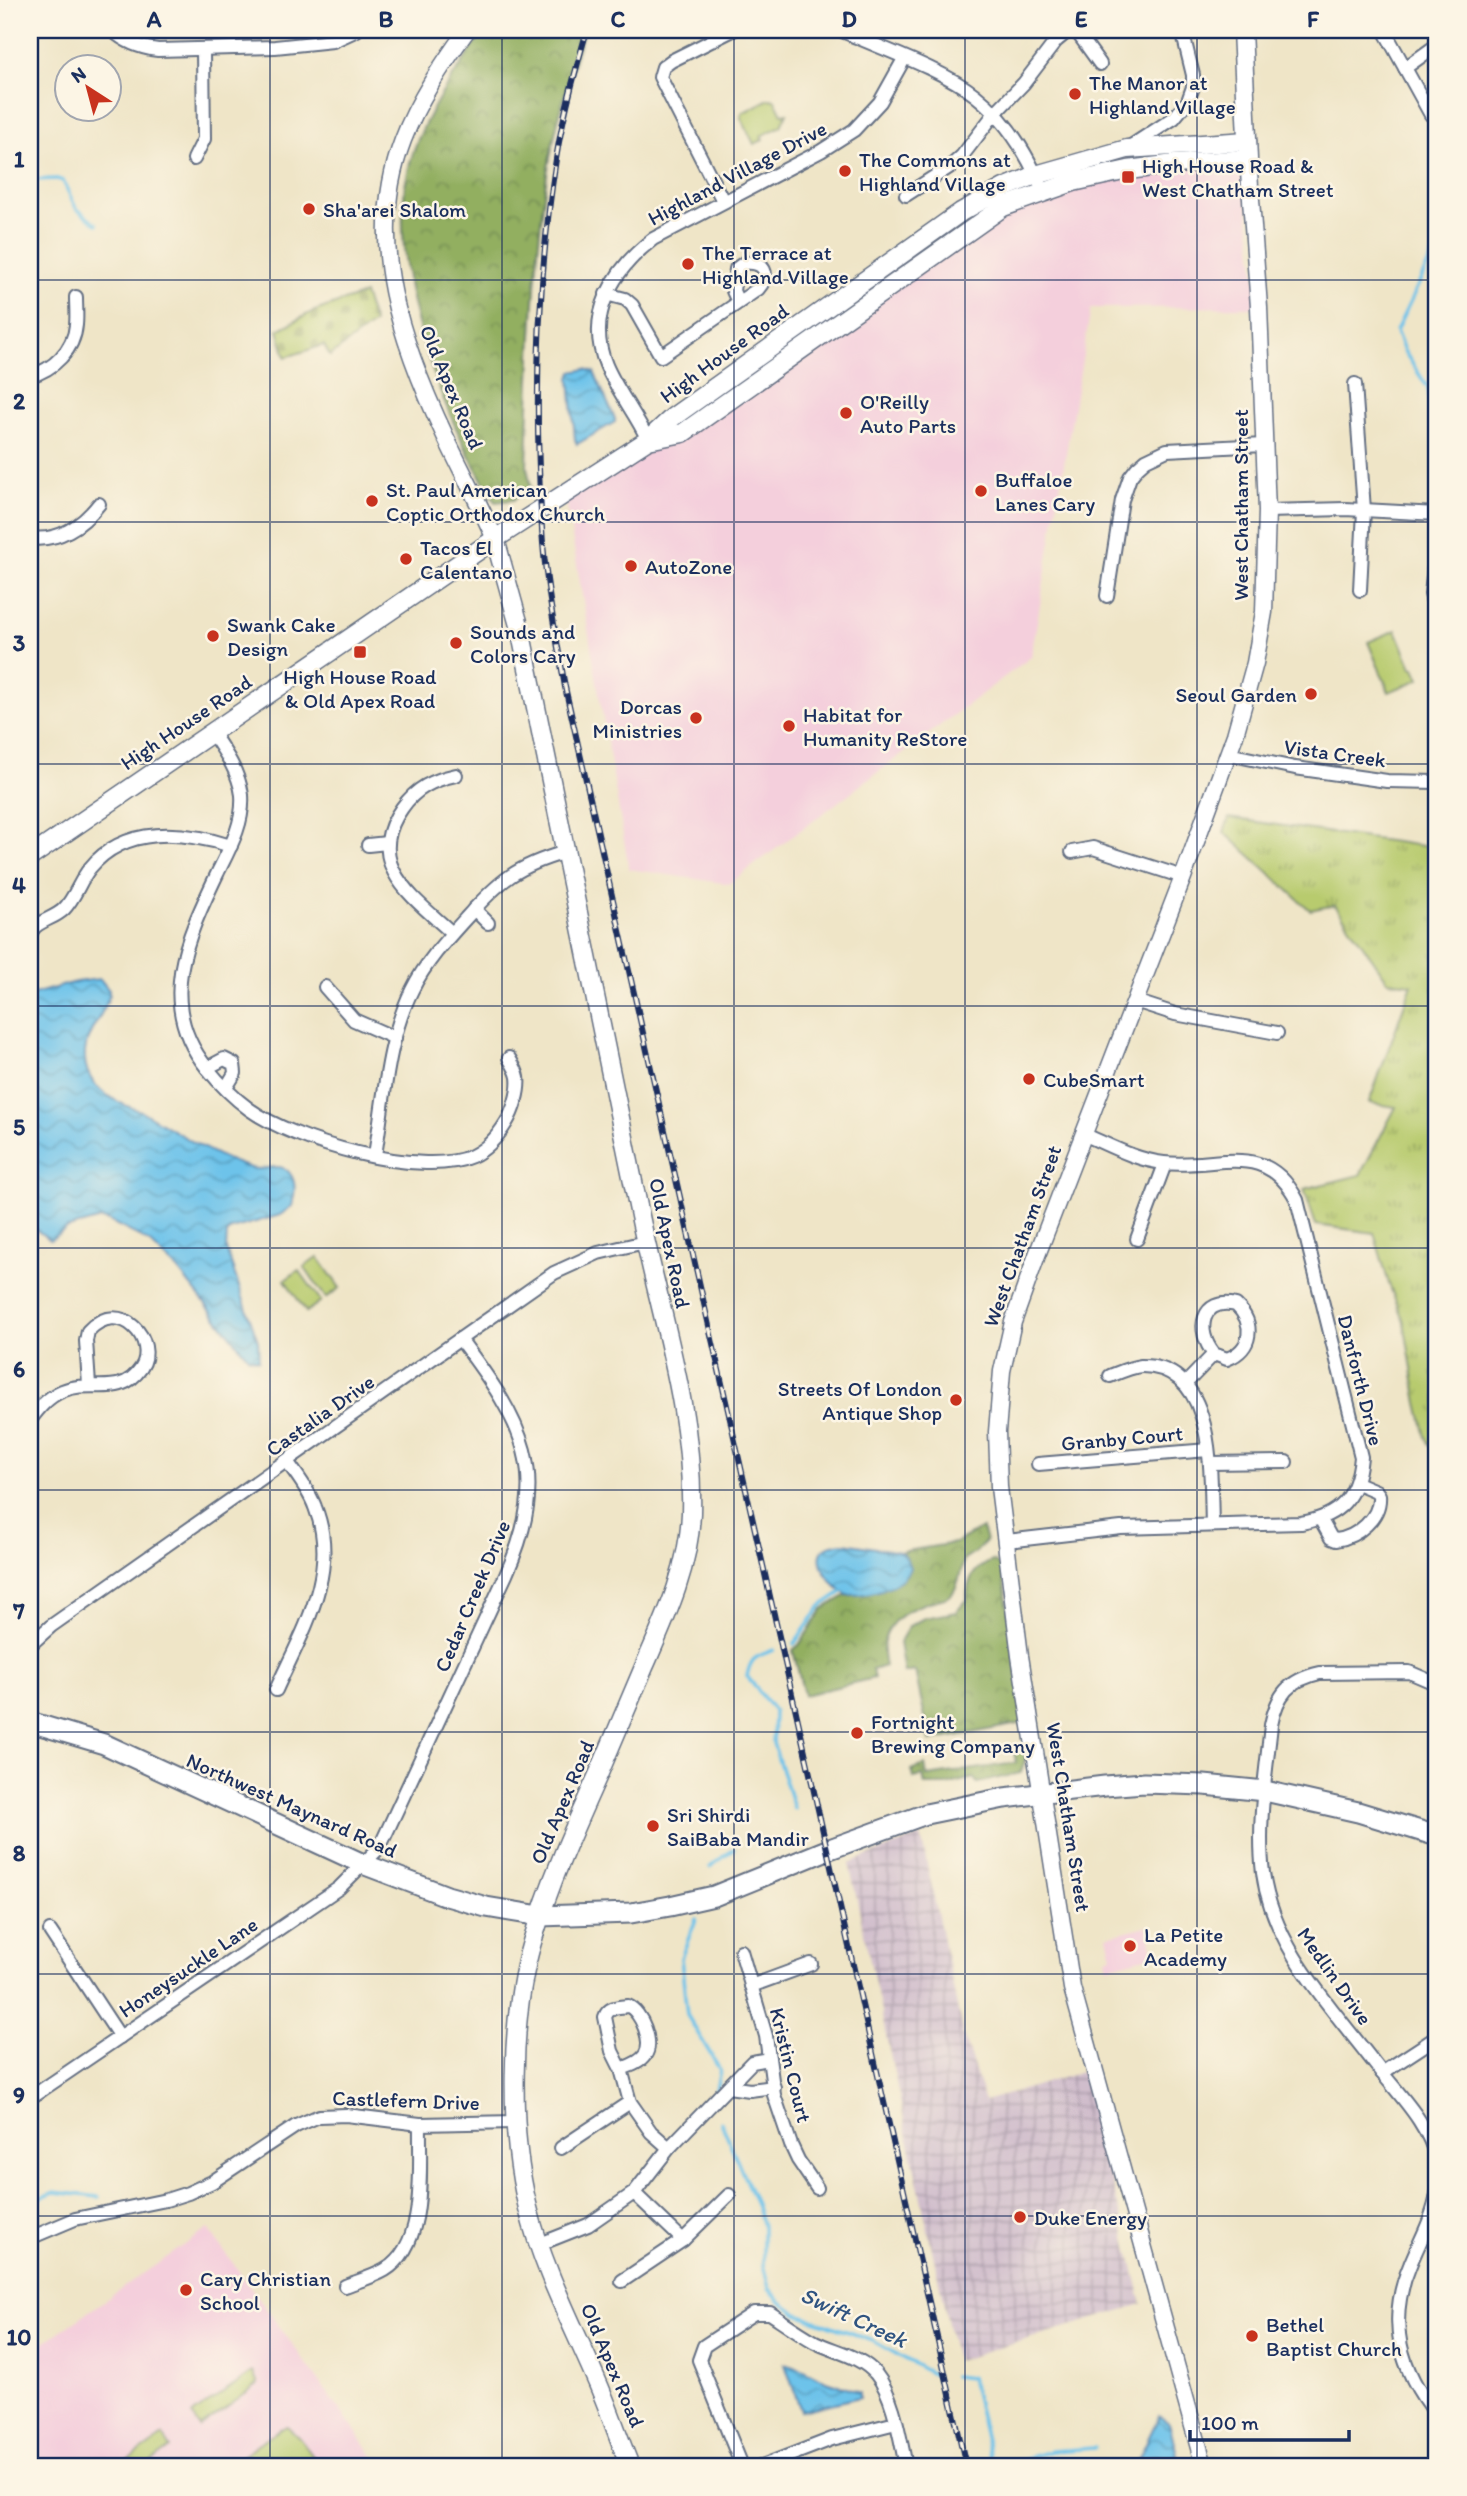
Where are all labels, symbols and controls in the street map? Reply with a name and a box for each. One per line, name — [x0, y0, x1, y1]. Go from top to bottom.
text: A — [146, 5, 162, 33]
text: B — [379, 5, 394, 33]
text: C — [611, 5, 626, 33]
text: D — [841, 5, 857, 33]
text: E — [1075, 5, 1088, 33]
text: F — [1307, 5, 1320, 33]
north arrow — [52, 52, 122, 122]
text: N — [66, 62, 90, 88]
place label: The Manor at Highland Village — [1089, 70, 1236, 119]
marker: The Manor at Highland Village — [1067, 86, 1083, 102]
street label: Highland Village Drive — [643, 115, 831, 231]
text: 1 — [14, 145, 25, 173]
place label: The Commons at Highland Village — [859, 147, 1011, 196]
place label: High House Road & West Chatham Street — [1142, 153, 1334, 202]
marker: The Commons at Highland Village — [837, 163, 853, 179]
marker: High House Road & West Chatham Street — [1120, 169, 1136, 185]
place label: Sha'arei Shalom — [323, 197, 466, 222]
marker: Sha'arei Shalom — [301, 201, 317, 217]
place label: The Terrace at Highland Village — [702, 240, 849, 289]
marker: The Terrace at Highland Village — [680, 256, 696, 272]
street label: High House Road — [655, 298, 794, 408]
street label: Old Apex Road — [415, 321, 489, 453]
text: 2 — [13, 387, 26, 415]
place label: O'Reilly Auto Parts — [860, 389, 956, 438]
marker: O'Reilly Auto Parts — [838, 405, 854, 421]
street label: West Chatham Street — [1228, 409, 1253, 601]
place label: Buffaloe Lanes Cary — [995, 467, 1095, 516]
place label: St. Paul American Coptic Orthodox Church — [386, 477, 605, 526]
marker: Buffaloe Lanes Cary — [973, 483, 989, 499]
marker: St. Paul American Coptic Orthodox Church — [364, 493, 380, 509]
place label: Tacos El Calentano — [420, 535, 513, 584]
marker: Tacos El Calentano — [398, 551, 414, 567]
place label: AutoZone — [645, 554, 732, 579]
marker: AutoZone — [623, 558, 639, 574]
place label: Swank Cake Design — [227, 612, 336, 661]
place label: Sounds and Colors Cary — [470, 619, 576, 668]
marker: Swank Cake Design — [205, 628, 221, 644]
text: 3 — [13, 629, 26, 657]
marker: Sounds and Colors Cary — [448, 635, 464, 651]
marker: High House Road & Old Apex Road — [352, 644, 368, 660]
place label: High House Road & Old Apex Road — [283, 664, 437, 713]
street label: High House Road — [115, 669, 257, 775]
place label: Seoul Garden — [1176, 682, 1297, 707]
marker: Seoul Garden — [1303, 686, 1319, 702]
place label: Dorcas Ministries — [593, 694, 682, 743]
place label: Habitat for Humanity ReStore — [803, 702, 968, 751]
marker: Dorcas Ministries — [688, 710, 704, 726]
marker: Habitat for Humanity ReStore — [781, 718, 797, 734]
street label: Vista Creek — [1282, 733, 1388, 773]
text: 4 — [12, 871, 26, 899]
place label: CubeSmart — [1043, 1067, 1145, 1092]
marker: CubeSmart — [1021, 1071, 1037, 1087]
text: 5 — [13, 1113, 25, 1141]
street label: West Chatham Street — [977, 1142, 1067, 1330]
street label: Old Apex Road — [644, 1176, 696, 1310]
street label: Danforth Drive — [1333, 1312, 1389, 1448]
text: 6 — [13, 1355, 25, 1383]
street label: Castalia Drive — [261, 1369, 379, 1461]
place label: Streets Of London Antique Shop — [778, 1376, 942, 1425]
marker: Streets Of London Antique Shop — [948, 1392, 964, 1408]
street label: Granby Court — [1060, 1420, 1184, 1456]
street label: Cedar Creek Drive — [429, 1516, 515, 1676]
text: 7 — [12, 1597, 25, 1625]
place label: Fortnight Brewing Company — [871, 1709, 1035, 1758]
street label: West Chatham Street — [1042, 1720, 1096, 1914]
marker: Fortnight Brewing Company — [849, 1725, 865, 1741]
street label: Old Apex Road — [525, 1736, 599, 1868]
street label: Northwest Maynard Road — [183, 1747, 401, 1863]
place label: Sri Shirdi SaiBaba Mandir — [667, 1802, 810, 1851]
marker: Sri Shirdi SaiBaba Mandir — [645, 1818, 661, 1834]
text: 8 — [13, 1839, 26, 1867]
street label: Honeysuckle Lane — [114, 1911, 262, 2023]
place label: La Petite Academy — [1144, 1922, 1227, 1971]
street label: Medlin Drive — [1292, 1922, 1378, 2030]
marker: La Petite Academy — [1122, 1938, 1138, 1954]
street label: Kristin Court — [765, 2005, 817, 2125]
text: 9 — [13, 2081, 25, 2109]
street label: Castlefern Drive — [332, 2085, 480, 2115]
place label: Duke Energy — [1034, 2205, 1147, 2230]
marker: Duke Energy — [1012, 2209, 1028, 2225]
place label: Cary Christian School — [200, 2266, 331, 2315]
water label: Swift Creek — [796, 2280, 913, 2354]
marker: Cary Christian School — [178, 2282, 194, 2298]
street label: Old Apex Road — [576, 2299, 650, 2431]
place label: Bethel Baptist Church — [1266, 2312, 1402, 2361]
text: 10 — [7, 2323, 31, 2351]
marker: Bethel Baptist Church — [1244, 2328, 1260, 2344]
scale bar — [1190, 2398, 1350, 2442]
text: 100 m — [1201, 2410, 1259, 2435]

